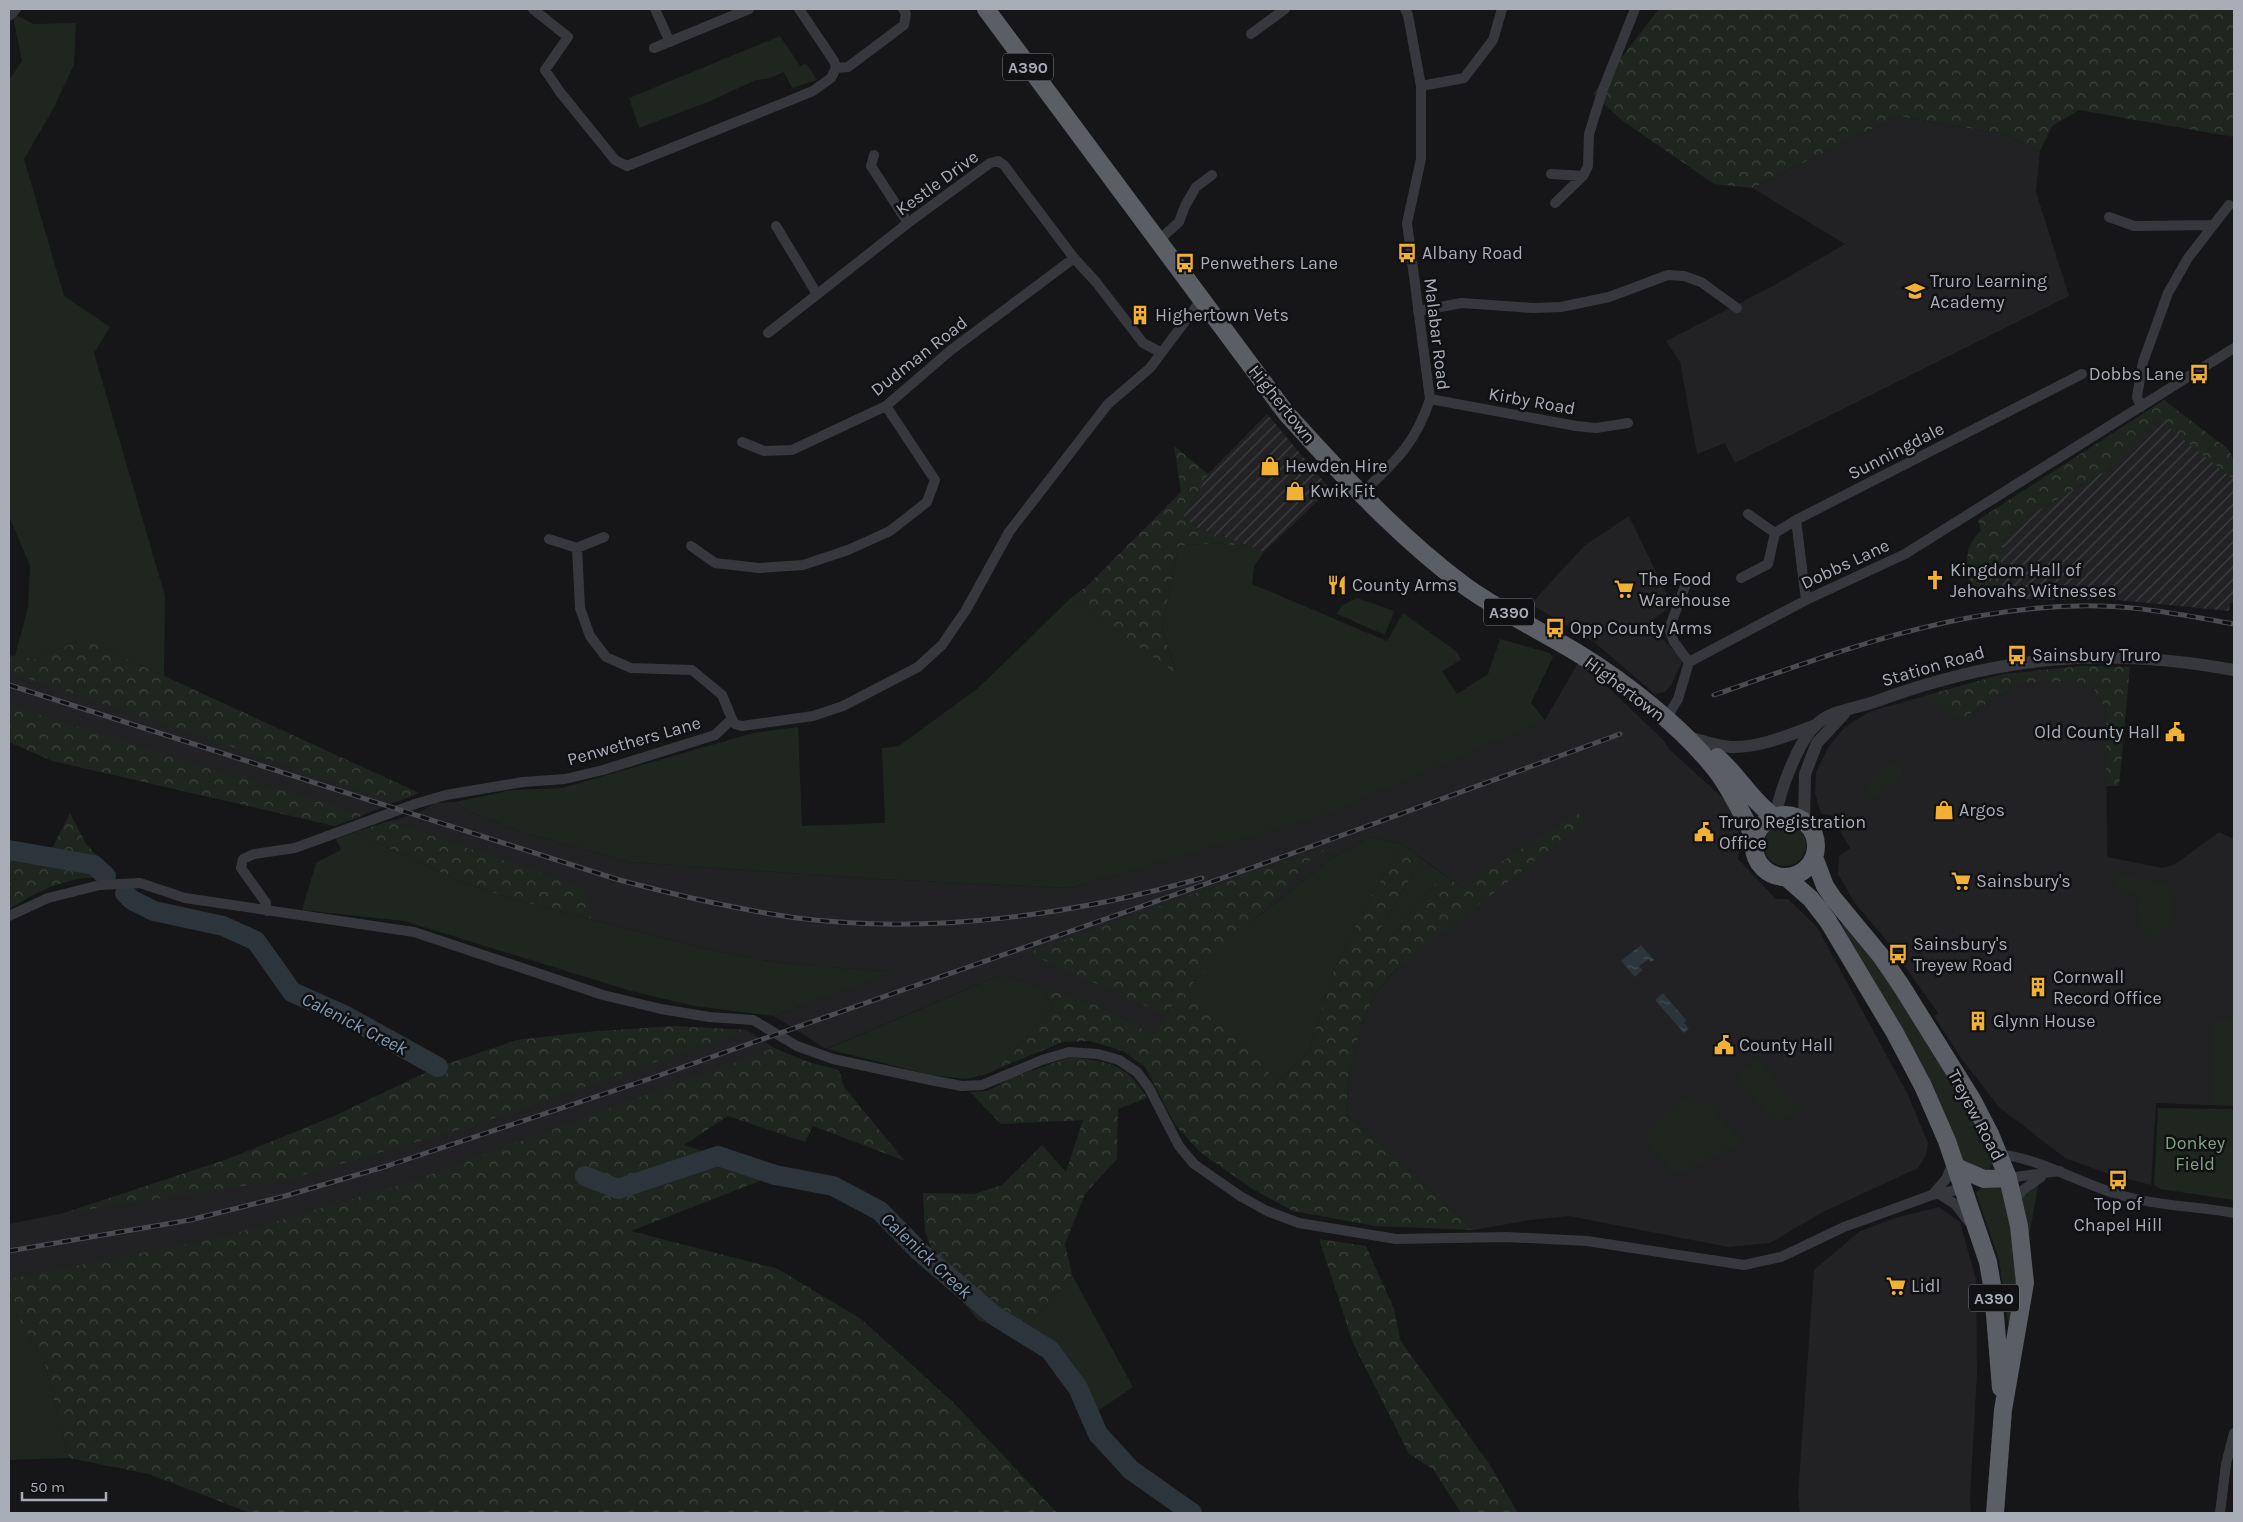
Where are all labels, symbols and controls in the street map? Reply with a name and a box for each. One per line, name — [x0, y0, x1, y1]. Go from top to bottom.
road number: A390 — [1003, 54, 1053, 80]
street label: Kestle Drive — [891, 146, 983, 220]
bus stop icon: Albany Road — [1396, 242, 1418, 264]
place label: Albany Road — [1422, 242, 1523, 264]
bus stop icon: Penwethers Lane — [1174, 252, 1196, 274]
place label: Penwethers Lane — [1200, 252, 1338, 274]
place label: Truro Learning Academy — [1930, 270, 2047, 313]
street label: Malabar Road — [1419, 277, 1455, 391]
school or university icon: Truro Learning Academy — [1904, 280, 1926, 302]
building icon: Highertown Vets — [1129, 304, 1151, 326]
place label: Highertown Vets — [1155, 304, 1289, 326]
street label: Dudman Road — [866, 311, 972, 401]
street label: Highertown — [1244, 360, 1320, 448]
place label: Dobbs Lane — [2089, 363, 2184, 385]
bus stop icon: Dobbs Lane — [2188, 363, 2210, 385]
street label: Kirby Road — [1487, 383, 1577, 419]
street label: Sunningdale — [1844, 417, 1948, 485]
shop icon: Hewden Hire — [1259, 455, 1281, 477]
place label: Hewden Hire — [1285, 455, 1388, 477]
shop icon: Kwik Fit — [1284, 480, 1306, 502]
place label: Kwik Fit — [1310, 480, 1376, 502]
street label: Dobbs Lane — [1797, 534, 1893, 594]
place label: Kingdom Hall of Jehovahs Witnesses — [1950, 559, 2117, 602]
place label: The Food Warehouse — [1639, 568, 1730, 611]
church icon: Kingdom Hall of Jehovahs Witnesses — [1924, 569, 1946, 591]
restaurant icon: County Arms — [1326, 574, 1348, 596]
place label: County Arms — [1352, 574, 1457, 596]
supermarket icon: The Food Warehouse — [1613, 578, 1635, 600]
road number: A390 — [1484, 598, 1534, 626]
bus stop icon: Opp County Arms — [1544, 617, 1566, 639]
place label: Opp County Arms — [1570, 617, 1712, 639]
street label: Station Road — [1879, 641, 1987, 691]
bus stop icon: Sainsbury Truro — [2006, 644, 2028, 666]
place label: Sainsbury Truro — [2032, 644, 2161, 666]
street label: Highertown — [1581, 652, 1669, 726]
street label: Penwethers Lane — [565, 711, 703, 771]
place label: Old County Hall — [2034, 721, 2160, 743]
public building icon: Old County Hall — [2164, 721, 2186, 743]
shop icon: Argos — [1933, 799, 1955, 821]
place label: Argos — [1959, 799, 2005, 821]
place label: Truro Registration Office — [1719, 811, 1866, 854]
public building icon: Truro Registration Office — [1693, 821, 1715, 843]
supermarket icon: Sainsbury's — [1950, 870, 1972, 892]
place label: Sainsbury's — [1976, 870, 2071, 892]
place label: Sainsbury's Treyew Road — [1913, 933, 2013, 976]
bus stop icon: Sainsbury's Treyew Road — [1887, 943, 1909, 965]
place label: Cornwall Record Office — [2053, 966, 2162, 1009]
building icon: Cornwall Record Office — [2027, 976, 2049, 998]
water label: Calenick Creek — [298, 988, 411, 1060]
building icon: Glynn House — [1967, 1010, 1989, 1032]
place label: Glynn House — [1993, 1010, 2095, 1032]
public building icon: County Hall — [1713, 1034, 1735, 1056]
place label: County Hall — [1739, 1034, 1833, 1056]
street label: Treyew Road — [1943, 1066, 2009, 1164]
park label: Donkey Field — [2165, 1132, 2226, 1175]
bus stop icon: Top of Chapel Hill — [2107, 1169, 2129, 1191]
place label: Top of Chapel Hill — [2074, 1193, 2162, 1236]
water label: Calenick Creek — [876, 1208, 976, 1304]
supermarket icon: Lidl — [1885, 1275, 1907, 1297]
place label: Lidl — [1911, 1275, 1940, 1297]
road number: A390 — [1969, 1285, 2019, 1312]
scale bar — [22, 1470, 106, 1502]
text: 50 m — [30, 1478, 65, 1496]

